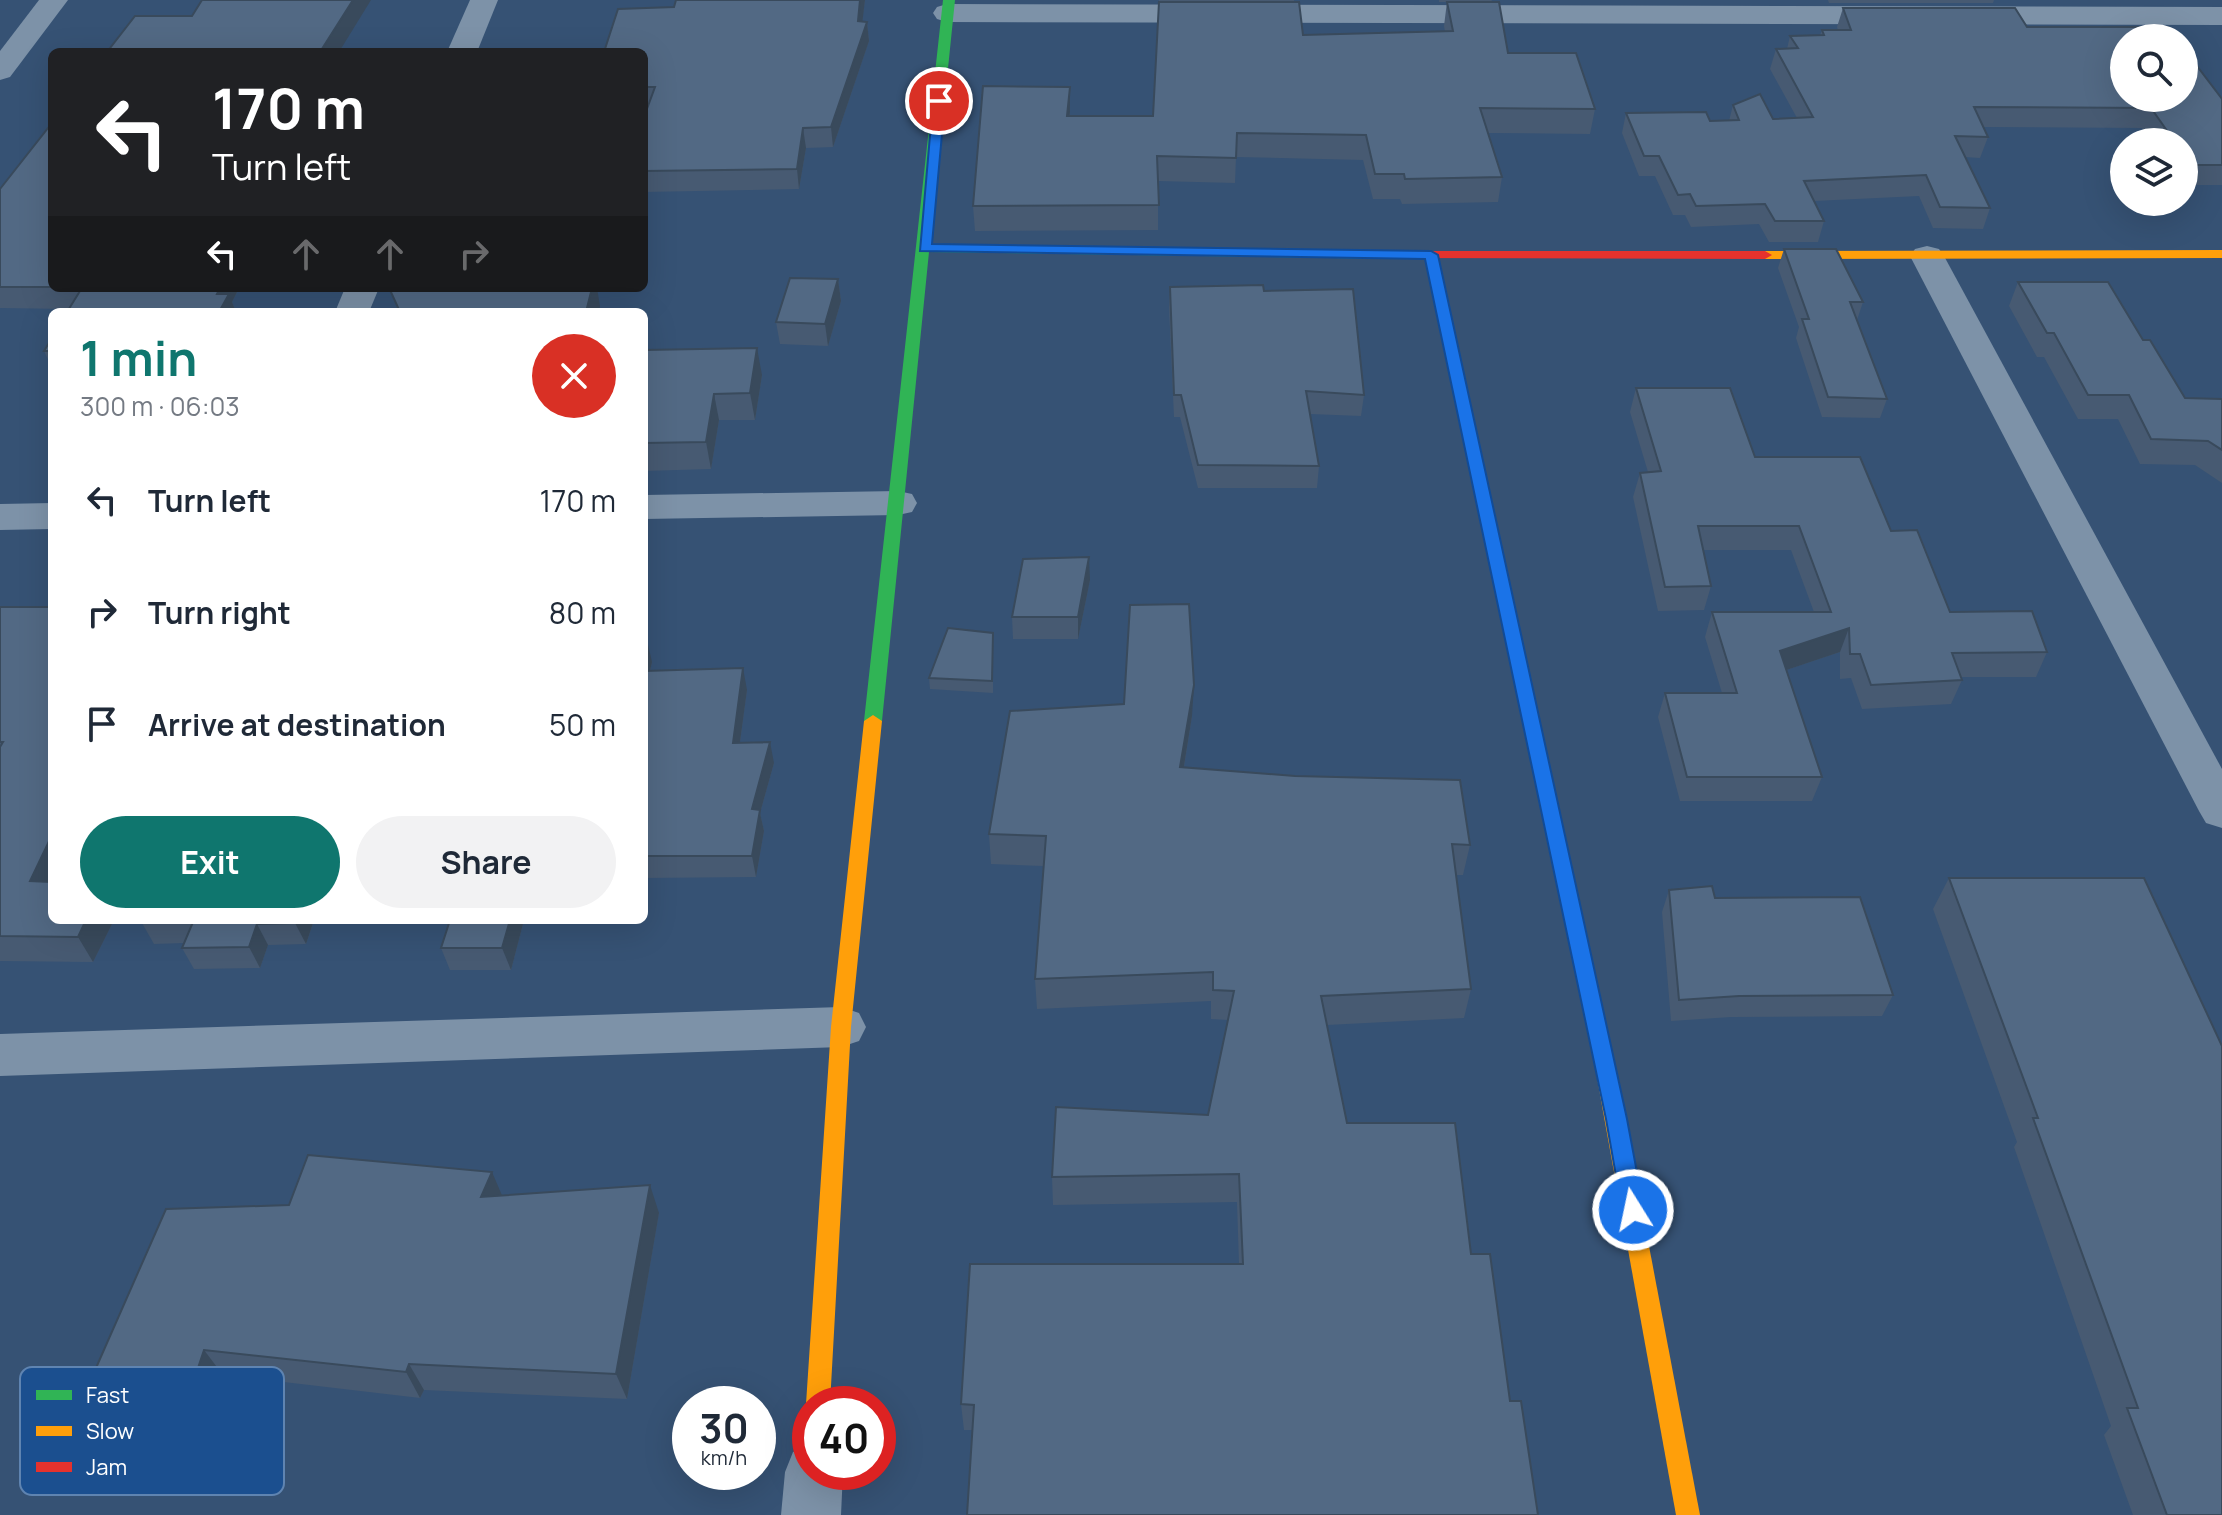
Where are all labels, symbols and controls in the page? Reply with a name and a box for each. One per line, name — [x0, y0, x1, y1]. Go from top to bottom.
map controls — [2110, 24, 2198, 216]
button: search — [2110, 24, 2198, 112]
pin — [905, 67, 973, 135]
text: 170 m — [212, 69, 365, 146]
icon: arrive — [917, 79, 961, 123]
icon: left — [80, 80, 184, 184]
button: layers — [2110, 128, 2198, 216]
text: Turn left — [212, 142, 351, 191]
icon: left — [200, 232, 244, 276]
icon: ahead — [284, 232, 328, 276]
icon: ahead — [368, 232, 412, 276]
icon: right — [452, 232, 496, 276]
text: 1 min — [80, 325, 197, 390]
button: close — [532, 334, 616, 418]
text: 300 m · 06:03 — [80, 388, 240, 424]
icon: left — [80, 478, 124, 522]
text: Turn left — [148, 480, 271, 521]
text: 170 m — [539, 480, 616, 521]
icon: right — [80, 590, 124, 634]
text: Turn right — [148, 592, 291, 633]
text: 80 m — [549, 592, 616, 633]
icon: arrive — [80, 702, 124, 746]
text: Arrive at destination — [148, 704, 446, 745]
text: 50 m — [549, 704, 616, 745]
button: Exit — [80, 816, 340, 908]
button: Share — [356, 816, 616, 908]
position arrow — [1591, 1168, 1675, 1252]
legend — [20, 1367, 284, 1495]
text: Fast — [86, 1380, 129, 1410]
speed limit sign: 40 — [792, 1386, 896, 1490]
text: 30 — [699, 1400, 749, 1455]
text: Slow — [86, 1416, 134, 1446]
text: km/h — [701, 1444, 747, 1471]
text: Jam — [86, 1452, 127, 1482]

